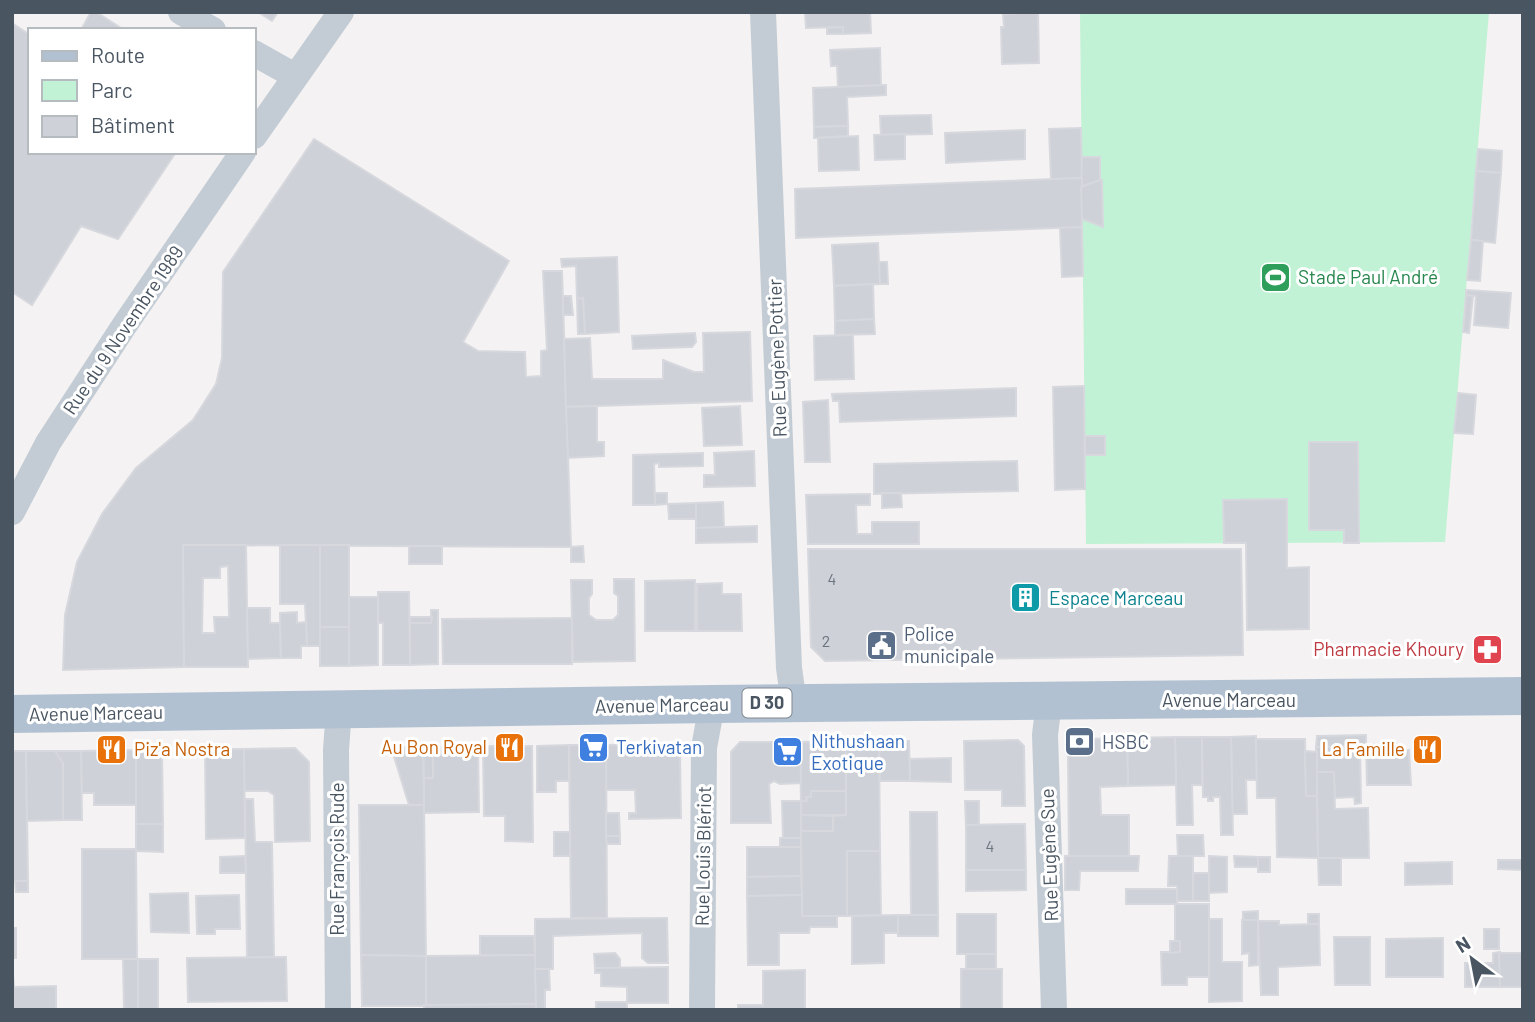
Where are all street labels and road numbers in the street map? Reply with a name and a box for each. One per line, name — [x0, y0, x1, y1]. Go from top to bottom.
street label: Rue du 9 Novembre 1989 — [58, 241, 188, 418]
street label: Rue Eugène Pottier — [762, 278, 791, 438]
road number: D 30 — [742, 688, 792, 718]
street label: Avenue Marceau — [1162, 688, 1296, 711]
street label: Avenue Marceau — [595, 692, 729, 717]
street label: Avenue Marceau — [29, 700, 163, 725]
street label: Rue François Rude — [325, 782, 348, 936]
street label: Rue Louis Blériot — [690, 786, 715, 926]
street label: Rue Eugène Sue — [1035, 788, 1062, 922]

